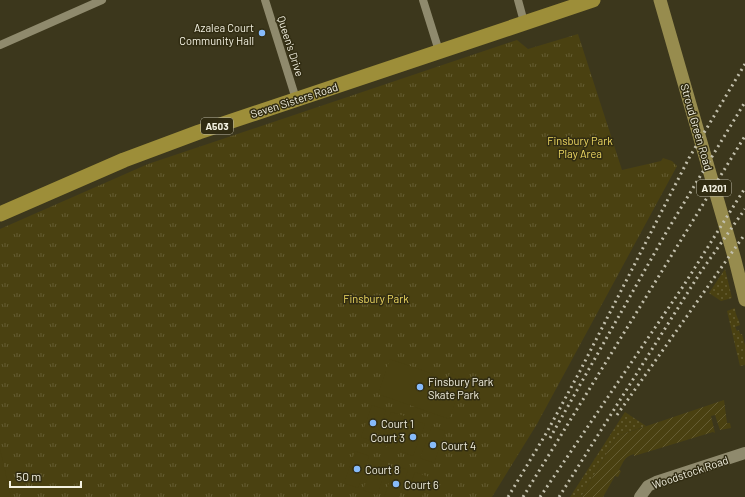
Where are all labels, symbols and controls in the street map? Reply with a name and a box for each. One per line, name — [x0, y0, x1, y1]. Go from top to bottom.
street label: Queen's Drive — [275, 14, 307, 78]
place label: Azalea Court Community Hall — [179, 21, 254, 47]
marker: Azalea Court Community Hall — [257, 28, 267, 38]
street label: Seven Sisters Road — [249, 80, 339, 120]
street label: Stroud Green Road — [678, 82, 716, 172]
road number: A503 — [201, 118, 233, 134]
park label: Finsbury Park Play Area — [547, 134, 613, 160]
road number: A1201 — [697, 180, 731, 196]
park label: Finsbury Park — [343, 292, 409, 305]
place label: Finsbury Park Skate Park — [428, 375, 494, 401]
marker: Finsbury Park Skate Park — [415, 382, 425, 392]
place label: Court 1 — [381, 417, 414, 430]
marker: Court 1 — [368, 418, 378, 428]
place label: Court 3 — [370, 431, 405, 444]
marker: Court 3 — [408, 432, 418, 442]
place label: Court 4 — [441, 439, 476, 452]
marker: Court 4 — [428, 440, 438, 450]
street label: Woodstock Road — [650, 453, 730, 491]
scale bar — [10, 463, 81, 489]
place label: Court 8 — [365, 463, 400, 476]
marker: Court 8 — [352, 464, 362, 474]
text: 50 m — [16, 469, 41, 483]
place label: Court 6 — [404, 478, 439, 491]
marker: Court 6 — [391, 479, 401, 489]

